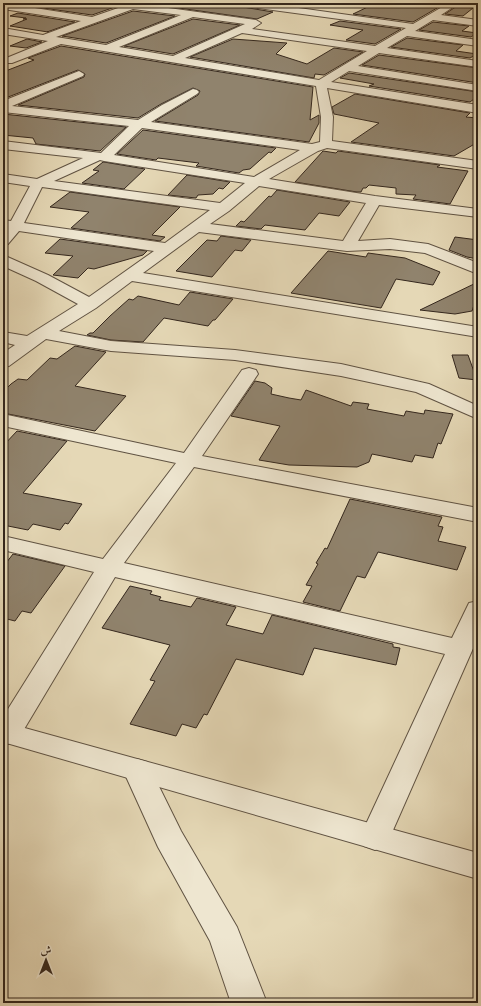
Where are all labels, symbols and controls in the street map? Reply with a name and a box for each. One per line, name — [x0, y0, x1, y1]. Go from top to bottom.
north arrow — [26, 940, 66, 980]
text: ش — [41, 944, 52, 958]

